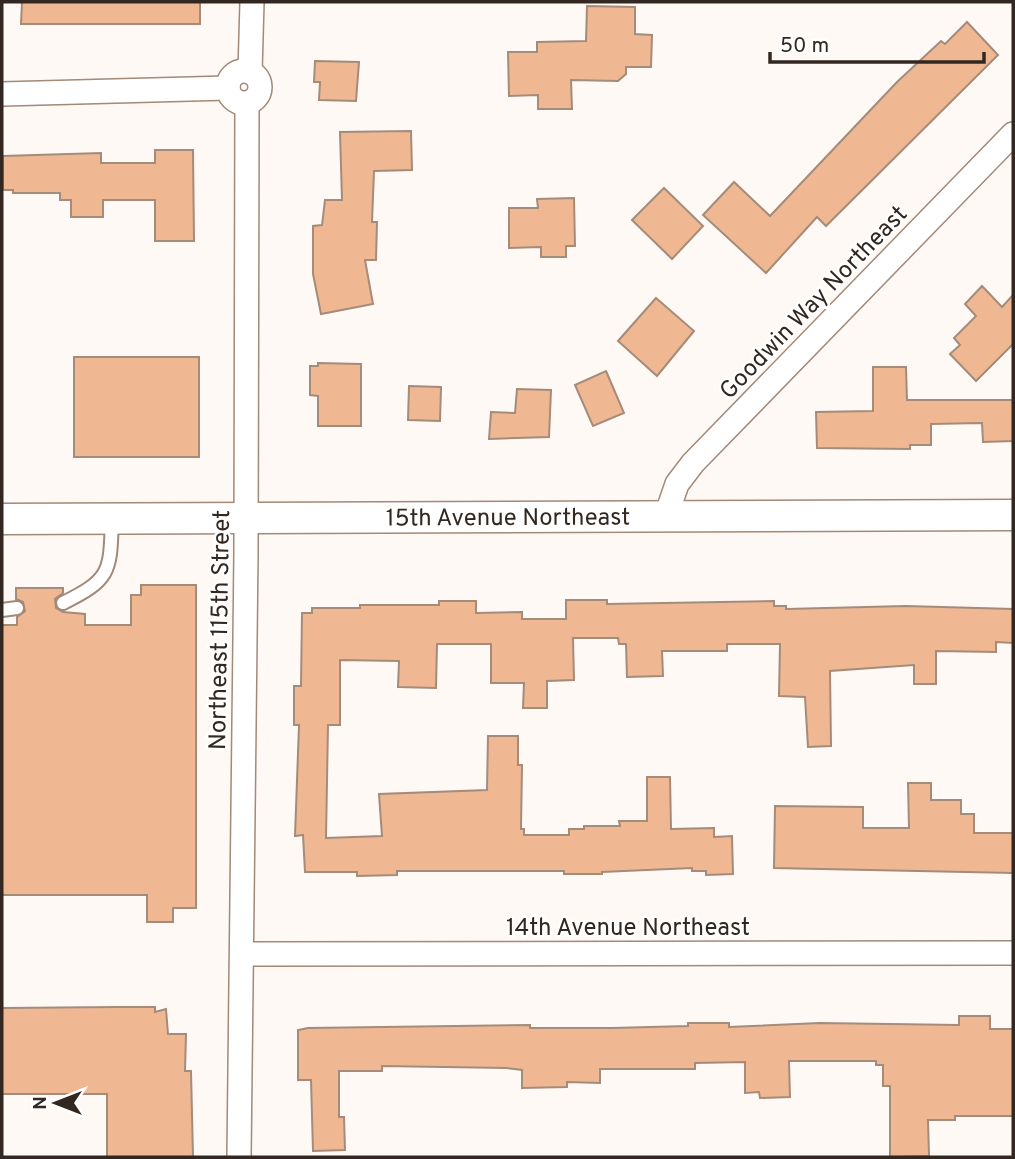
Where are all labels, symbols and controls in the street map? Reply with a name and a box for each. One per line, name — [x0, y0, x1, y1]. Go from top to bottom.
scale bar — [770, 21, 984, 65]
text: 50 m — [780, 33, 829, 60]
street label: Goodwin Way Northeast — [714, 200, 915, 407]
street label: 15th Avenue Northeast — [386, 504, 630, 534]
street label: Northeast 115th Street — [204, 510, 238, 750]
street label: 14th Avenue Northeast — [506, 914, 750, 944]
north arrow — [21, 1068, 91, 1138]
text: N — [29, 1096, 53, 1110]

